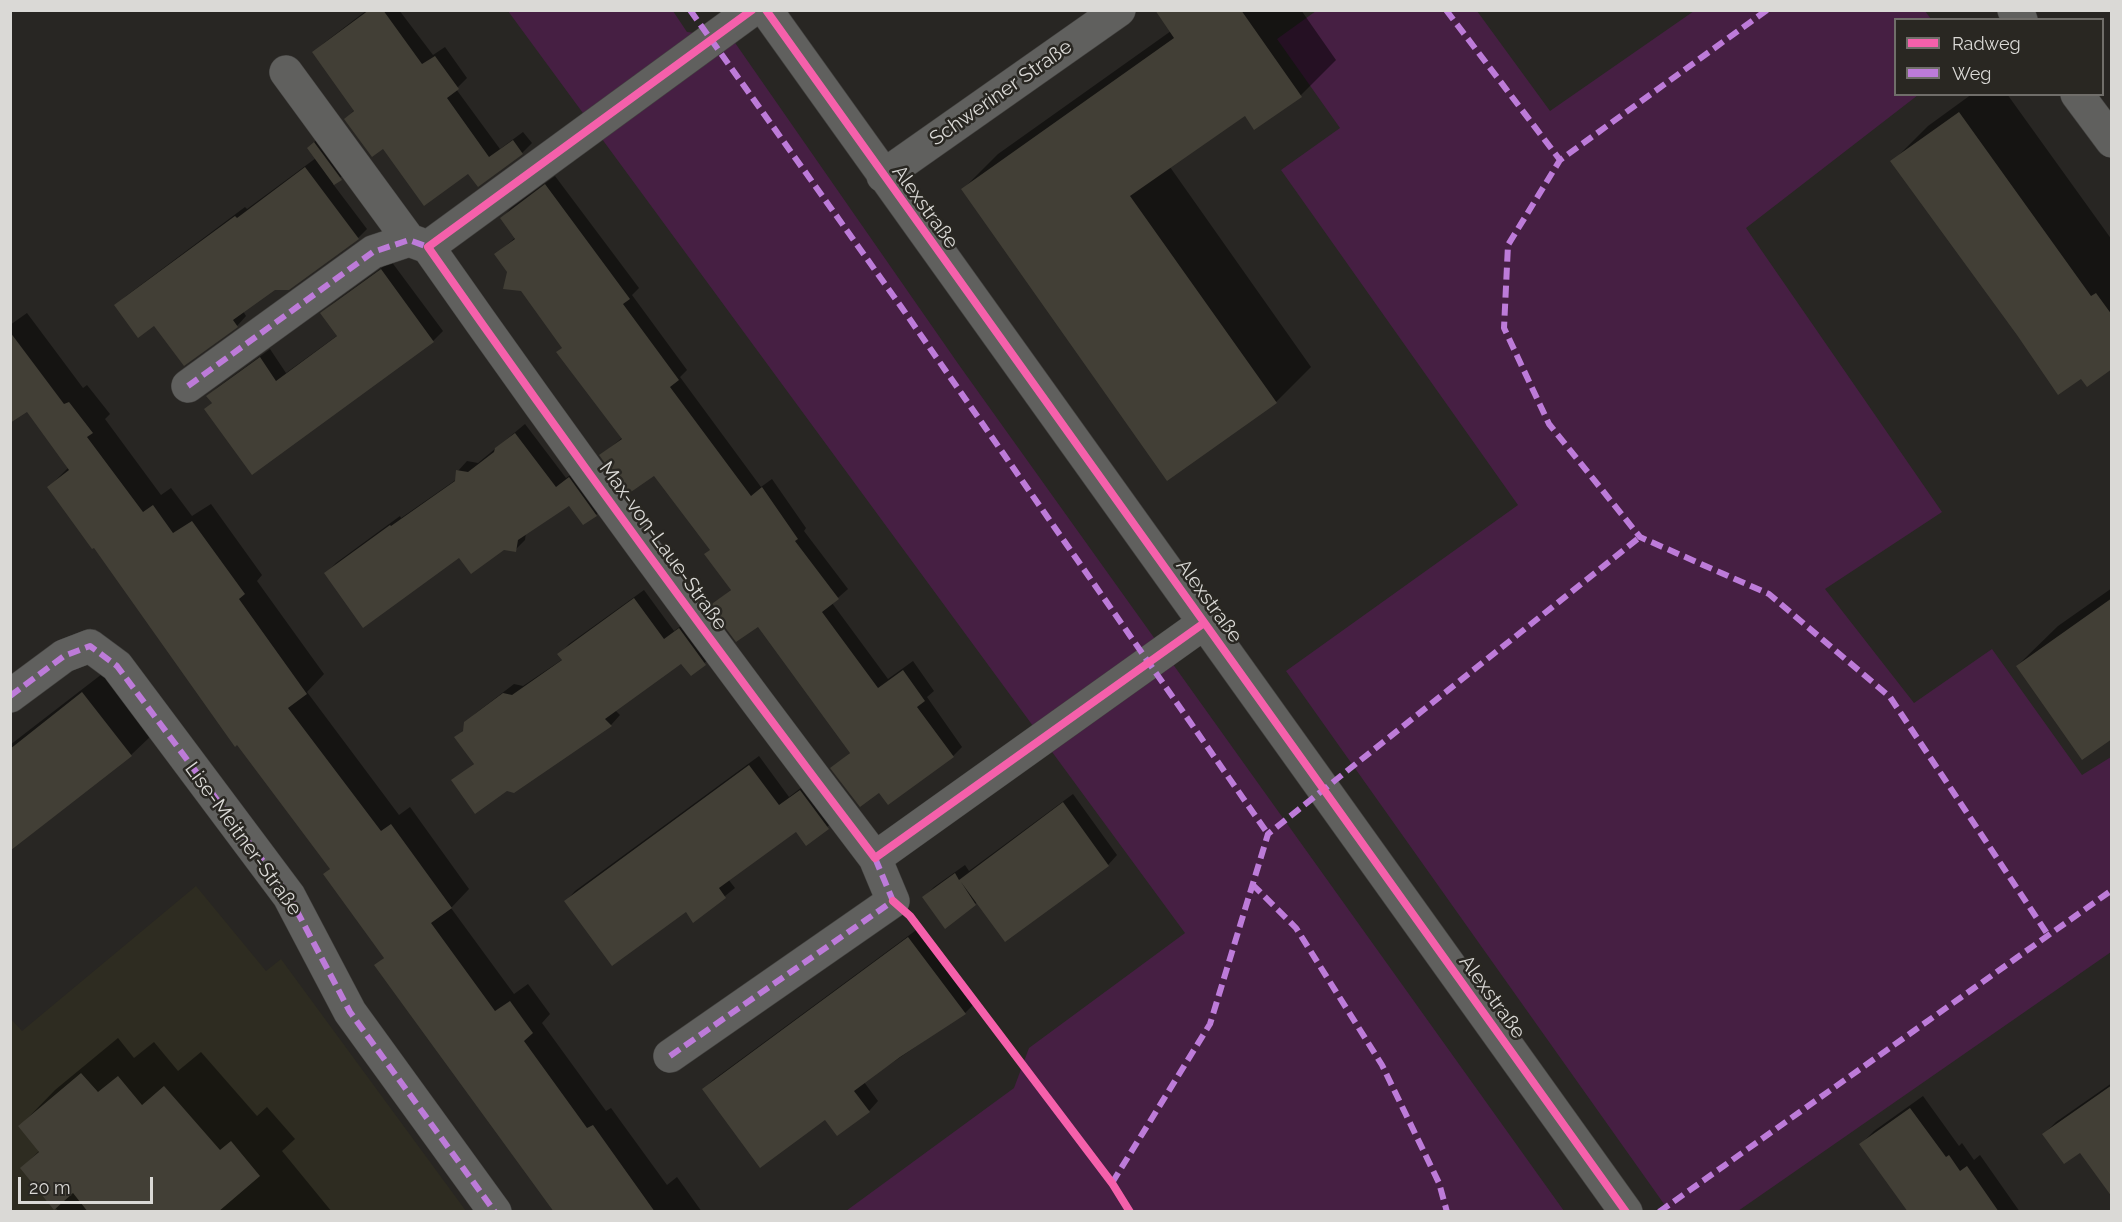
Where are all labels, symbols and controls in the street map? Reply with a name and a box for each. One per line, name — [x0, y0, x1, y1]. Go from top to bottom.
legend — [1894, 18, 2104, 96]
text: Radweg — [1952, 33, 2021, 54]
street label: Schweriner Straße — [925, 35, 1077, 151]
text: Weg — [1952, 63, 1991, 84]
street label: Alexstraße — [887, 161, 963, 253]
street label: Max-von-Laue-Straße — [594, 457, 732, 635]
street label: Alexstraße — [1171, 555, 1247, 647]
street label: Lise-Meitner-Straße — [179, 758, 307, 920]
street label: Alexstraße — [1454, 951, 1530, 1043]
scale bar — [21, 1165, 156, 1203]
text: 20 m — [29, 1177, 71, 1198]

